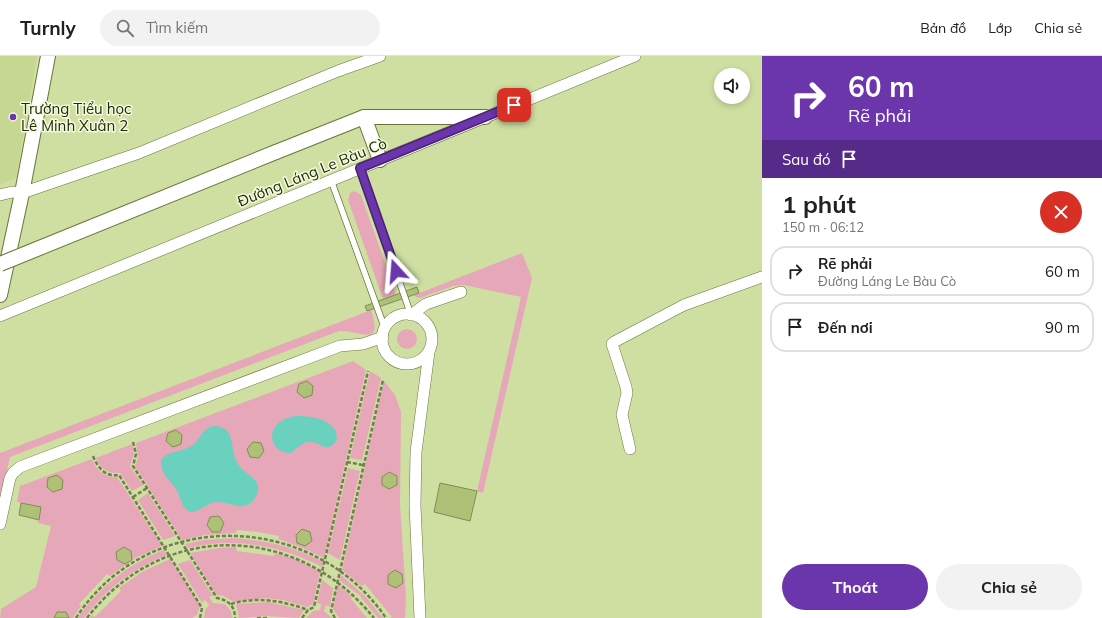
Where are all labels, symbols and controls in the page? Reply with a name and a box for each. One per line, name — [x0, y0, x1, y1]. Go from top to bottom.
search box — [100, 10, 380, 46]
text: Turnly — [20, 16, 76, 40]
icon: search — [114, 17, 136, 39]
text: Tìm kiếm — [146, 18, 208, 37]
text: Bản đồ — [920, 19, 966, 37]
text: Lớp — [988, 19, 1012, 37]
text: Chia sẻ — [1034, 19, 1082, 37]
map controls — [714, 68, 750, 104]
button: sound — [714, 68, 750, 104]
text: 60 m — [848, 69, 914, 104]
icon: right — [782, 72, 834, 124]
pin — [497, 88, 531, 122]
icon: arrive — [503, 94, 525, 116]
place label: Trường Tiểu học Lê Minh Xuân 2 — [21, 99, 131, 135]
text: Rẽ phải — [848, 104, 911, 127]
marker: Trường Tiểu học Lê Minh Xuân 2 — [8, 112, 18, 122]
street label: Đường Láng Le Bàu Cò — [235, 133, 389, 211]
icon: arrive — [838, 148, 860, 170]
text: Sau đó — [782, 150, 830, 169]
text: 1 phút — [782, 189, 856, 219]
button: close — [1040, 191, 1082, 233]
text: 150 m · 06:12 — [782, 219, 864, 235]
position arrow — [375, 250, 417, 292]
text: Rẽ phải — [818, 254, 872, 273]
icon: right — [784, 260, 806, 282]
text: 60 m — [1045, 262, 1080, 281]
text: Đường Láng Le Bàu Cò — [818, 273, 956, 289]
icon: arrive — [784, 316, 806, 338]
text: Đến nơi — [818, 318, 873, 337]
text: 90 m — [1045, 318, 1080, 337]
button: Thoát — [782, 564, 928, 610]
button: Chia sẻ — [936, 564, 1082, 610]

